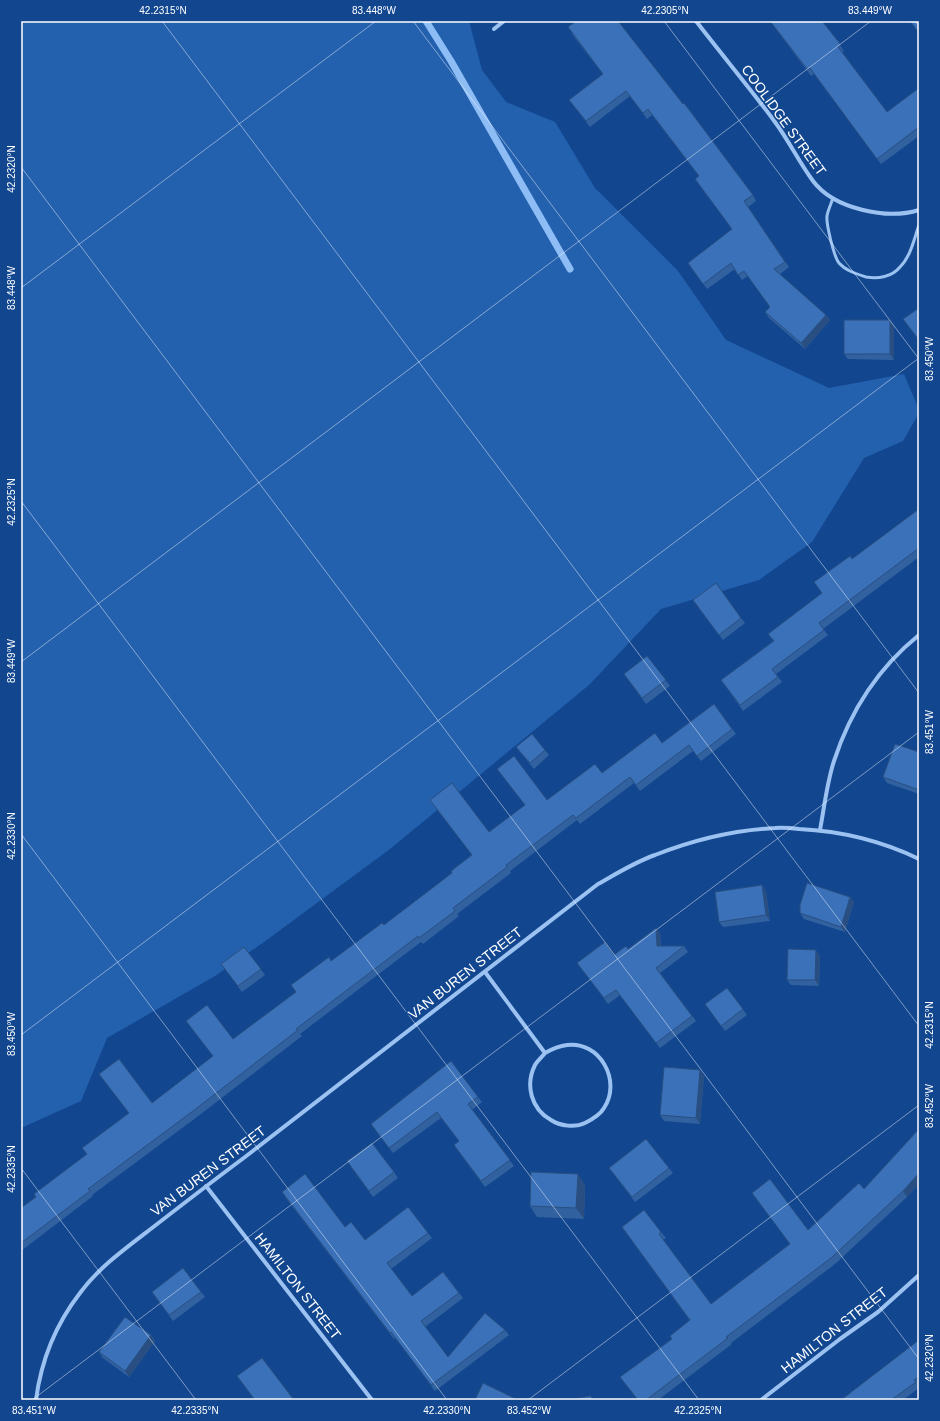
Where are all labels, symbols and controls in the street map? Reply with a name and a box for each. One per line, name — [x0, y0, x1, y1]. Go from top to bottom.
text: 42.2315°N — [139, 5, 187, 16]
text: 83.448°W — [352, 5, 397, 16]
text: 42.2305°N — [641, 5, 689, 16]
text: 83.449°W — [848, 5, 893, 16]
street label: COOLIDGE STREET — [738, 61, 830, 179]
text: 42.2320°N — [6, 145, 17, 193]
text: 83.448°W — [6, 265, 17, 310]
text: 83.450°W — [924, 336, 935, 381]
text: 42.2325°N — [6, 478, 17, 526]
text: 83.449°W — [6, 638, 17, 683]
text: 83.451°W — [924, 709, 935, 754]
text: 42.2330°N — [6, 812, 17, 860]
street label: VAN BUREN STREET — [405, 923, 525, 1022]
text: 42.2315°N — [924, 1001, 935, 1049]
text: 83.450°W — [6, 1011, 17, 1056]
text: 83.452°W — [924, 1083, 935, 1128]
street label: VAN BUREN STREET — [147, 1122, 269, 1219]
text: 42.2335°N — [6, 1145, 17, 1193]
street label: HAMILTON STREET — [252, 1230, 345, 1343]
street label: HAMILTON STREET — [778, 1283, 891, 1376]
text: 42.2320°N — [924, 1334, 935, 1382]
text: 83.451°W — [12, 1405, 57, 1416]
text: 42.2335°N — [171, 1405, 219, 1416]
text: 42.2330°N — [423, 1405, 471, 1416]
text: 83.452°W — [507, 1405, 552, 1416]
text: 42.2325°N — [674, 1405, 722, 1416]

